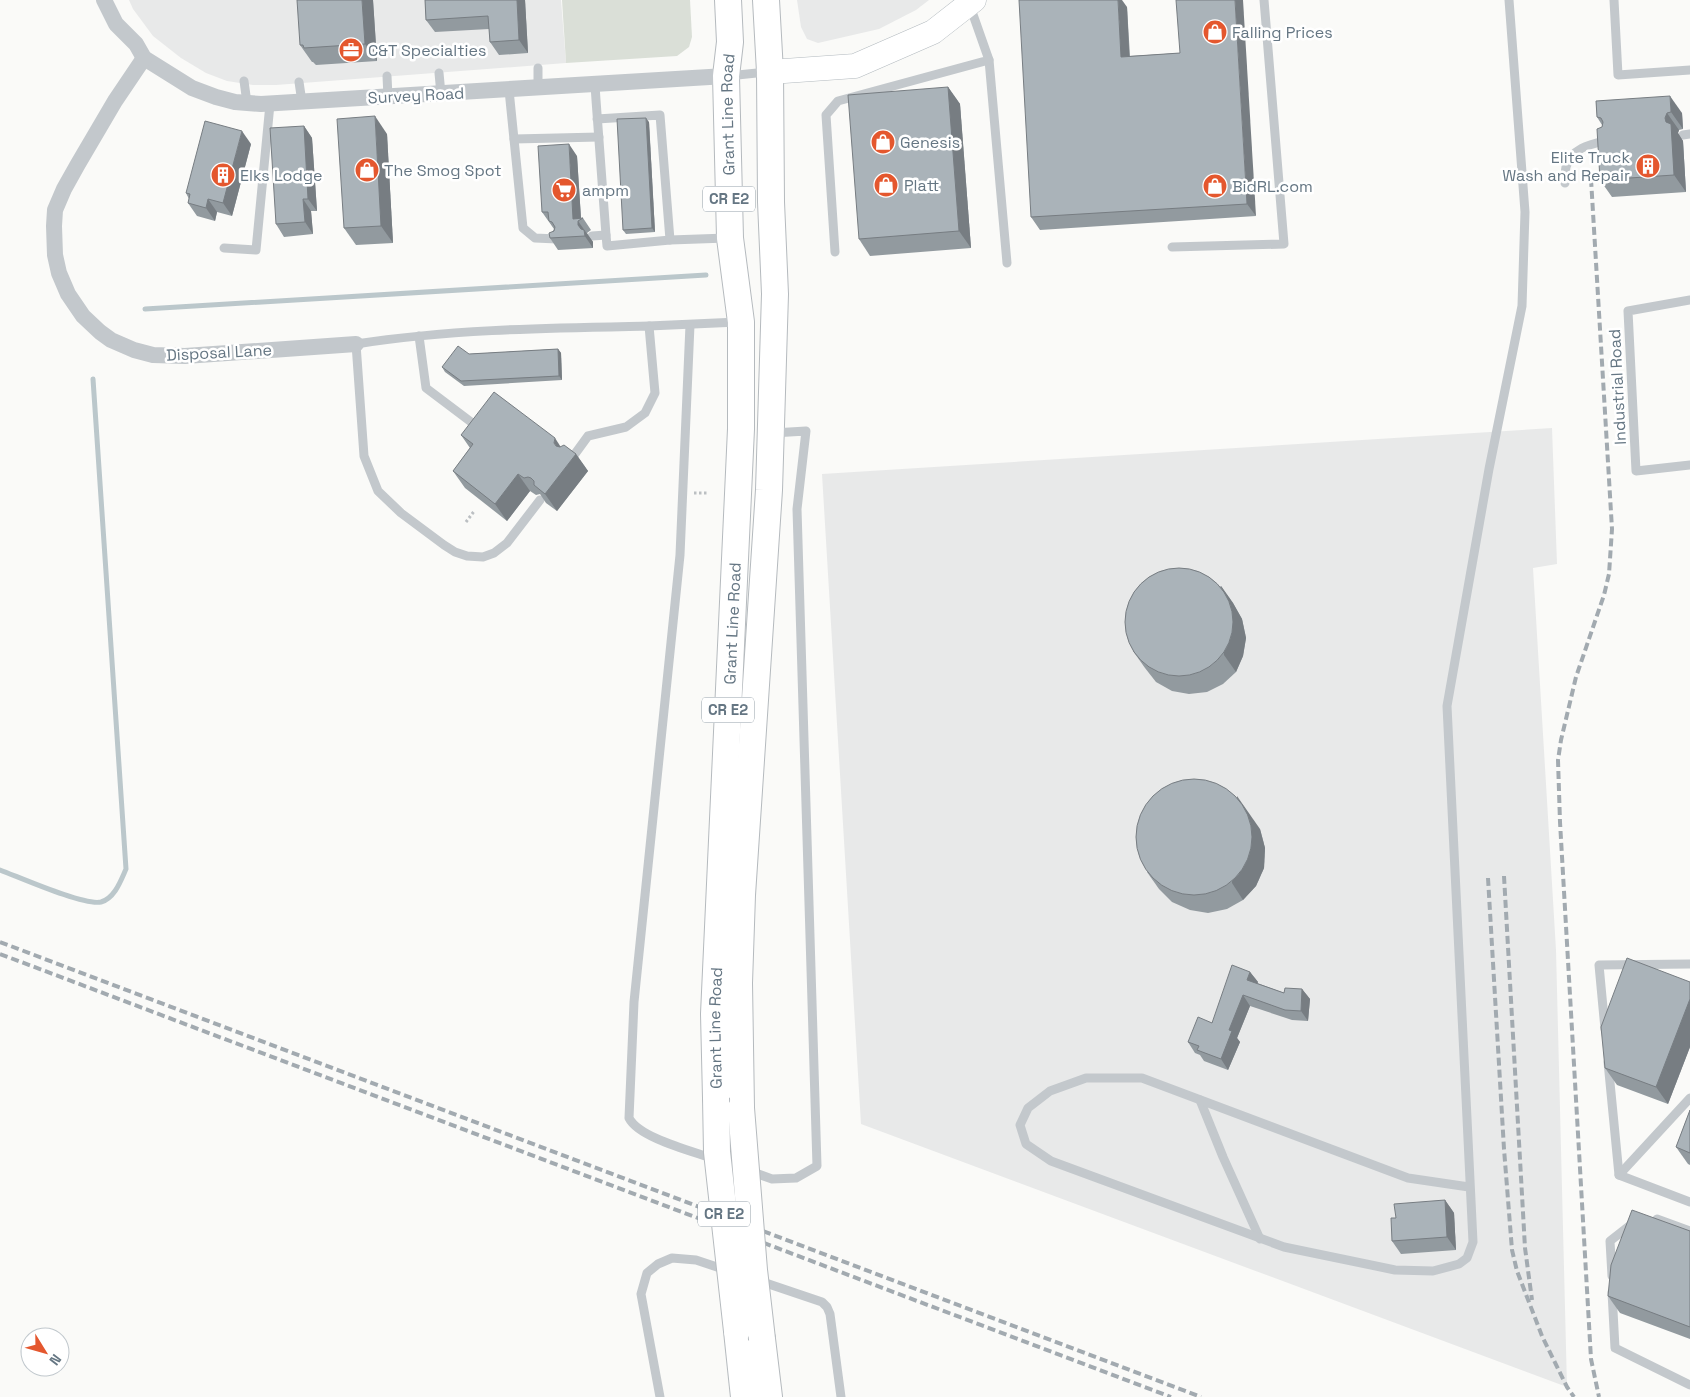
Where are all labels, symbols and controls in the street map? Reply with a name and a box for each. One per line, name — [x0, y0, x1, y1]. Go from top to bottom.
shop icon: Falling Prices — [1202, 19, 1228, 45]
place label: Falling Prices — [1232, 22, 1333, 43]
office icon: C&T Specialties — [338, 37, 364, 63]
place label: C&T Specialties — [368, 40, 486, 61]
street label: Grant Line Road — [716, 52, 740, 176]
street label: Survey Road — [367, 82, 465, 109]
shop icon: Genesis — [870, 129, 896, 155]
place label: Genesis — [900, 132, 960, 153]
place label: Elite Truck Wash and Repair — [1502, 147, 1630, 186]
building icon: Elite Truck Wash and Repair — [1635, 153, 1661, 179]
shop icon: The Smog Spot — [354, 157, 380, 183]
place label: The Smog Spot — [384, 160, 502, 181]
building icon: Elks Lodge — [210, 162, 236, 188]
place label: Elks Lodge — [240, 165, 323, 186]
shop icon: Platt — [873, 172, 899, 198]
shop icon: BidRL.com — [1202, 173, 1228, 199]
place label: Platt — [904, 175, 939, 196]
place label: BidRL.com — [1232, 176, 1313, 197]
supermarket icon: ampm — [551, 177, 577, 203]
place label: ampm — [582, 180, 629, 201]
road number: CR E2 — [703, 186, 755, 212]
street label: Industrial Road — [1604, 329, 1631, 445]
street label: Disposal Lane — [166, 339, 272, 366]
street label: Grant Line Road — [719, 562, 746, 685]
road number: CR E2 — [702, 698, 754, 722]
street label: Grant Line Road — [704, 967, 727, 1089]
road number: CR E2 — [698, 1202, 750, 1226]
north arrow — [20, 1327, 70, 1377]
text: N — [45, 1351, 65, 1369]

